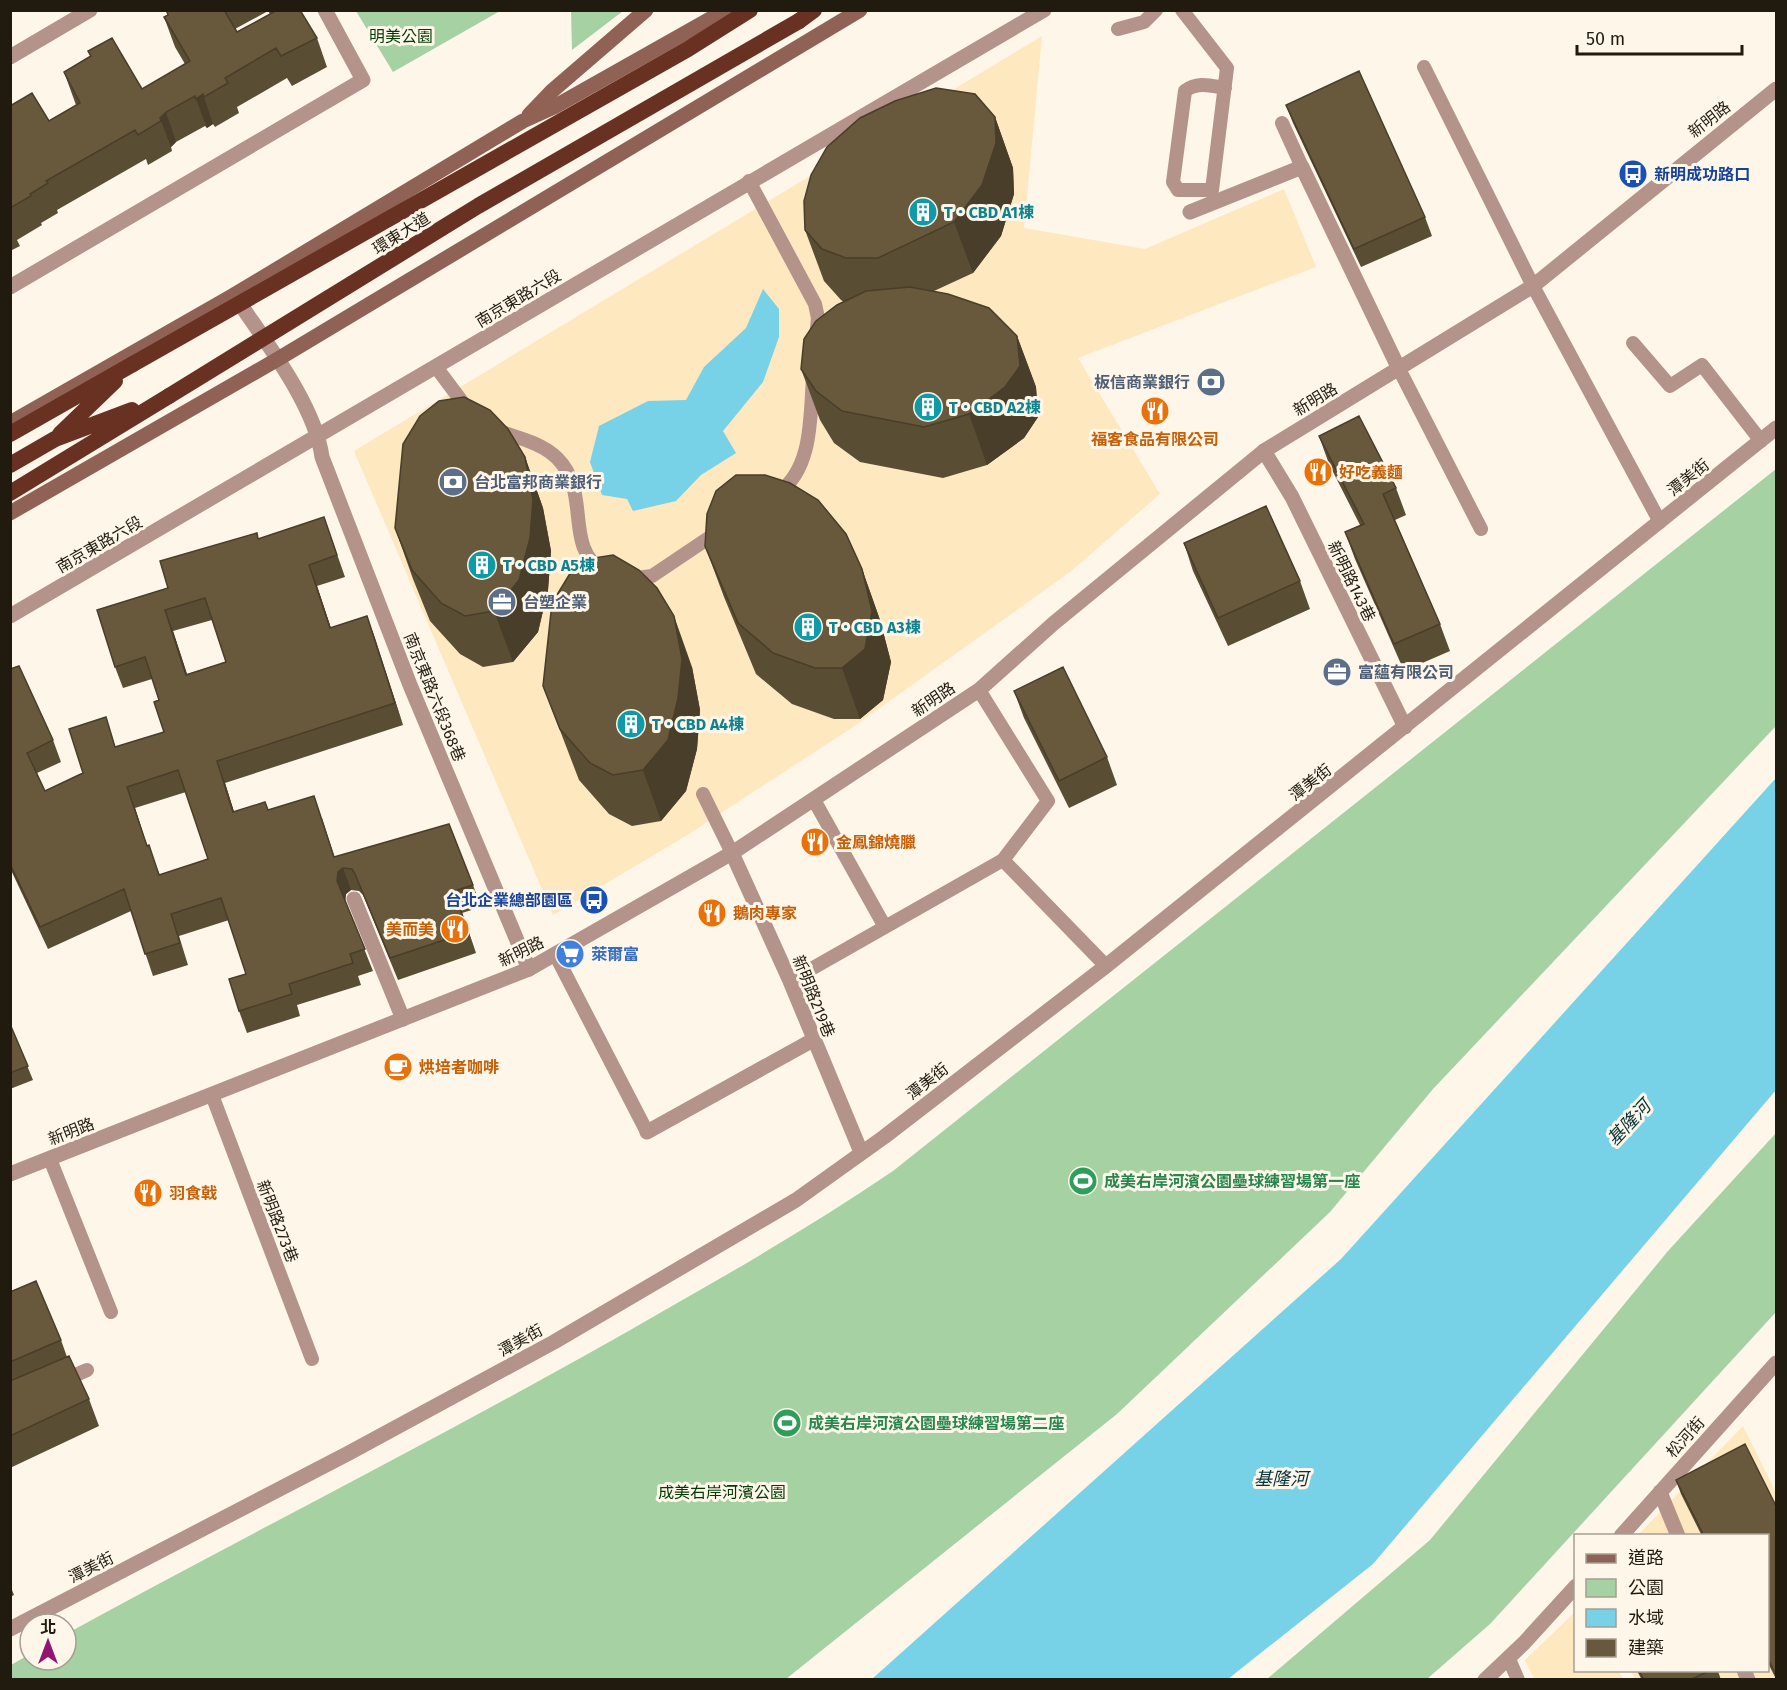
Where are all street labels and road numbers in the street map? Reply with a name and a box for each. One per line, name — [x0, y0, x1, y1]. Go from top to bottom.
street label: 新明路 — [1685, 97, 1734, 142]
street label: 環東大道 — [369, 208, 433, 258]
street label: 南京東路六段 — [472, 266, 564, 331]
street label: 新明路 — [1290, 379, 1341, 420]
street label: 潭美街 — [1664, 455, 1713, 500]
street label: 南京東路六段 — [53, 512, 146, 577]
street label: 新明路143巷 — [1324, 538, 1379, 625]
street label: 南京東路六段368巷 — [400, 630, 469, 764]
street label: 新明路 — [908, 678, 958, 721]
street label: 潭美街 — [1286, 760, 1335, 805]
street label: 新明路 — [495, 932, 547, 971]
street label: 新明路219巷 — [788, 952, 839, 1040]
street label: 潭美街 — [903, 1059, 952, 1104]
street label: 新明路 — [45, 1114, 97, 1149]
street label: 新明路273巷 — [253, 1177, 302, 1265]
street label: 潭美街 — [495, 1320, 546, 1360]
street label: 松河街 — [1662, 1413, 1708, 1462]
street label: 潭美街 — [66, 1548, 117, 1587]

